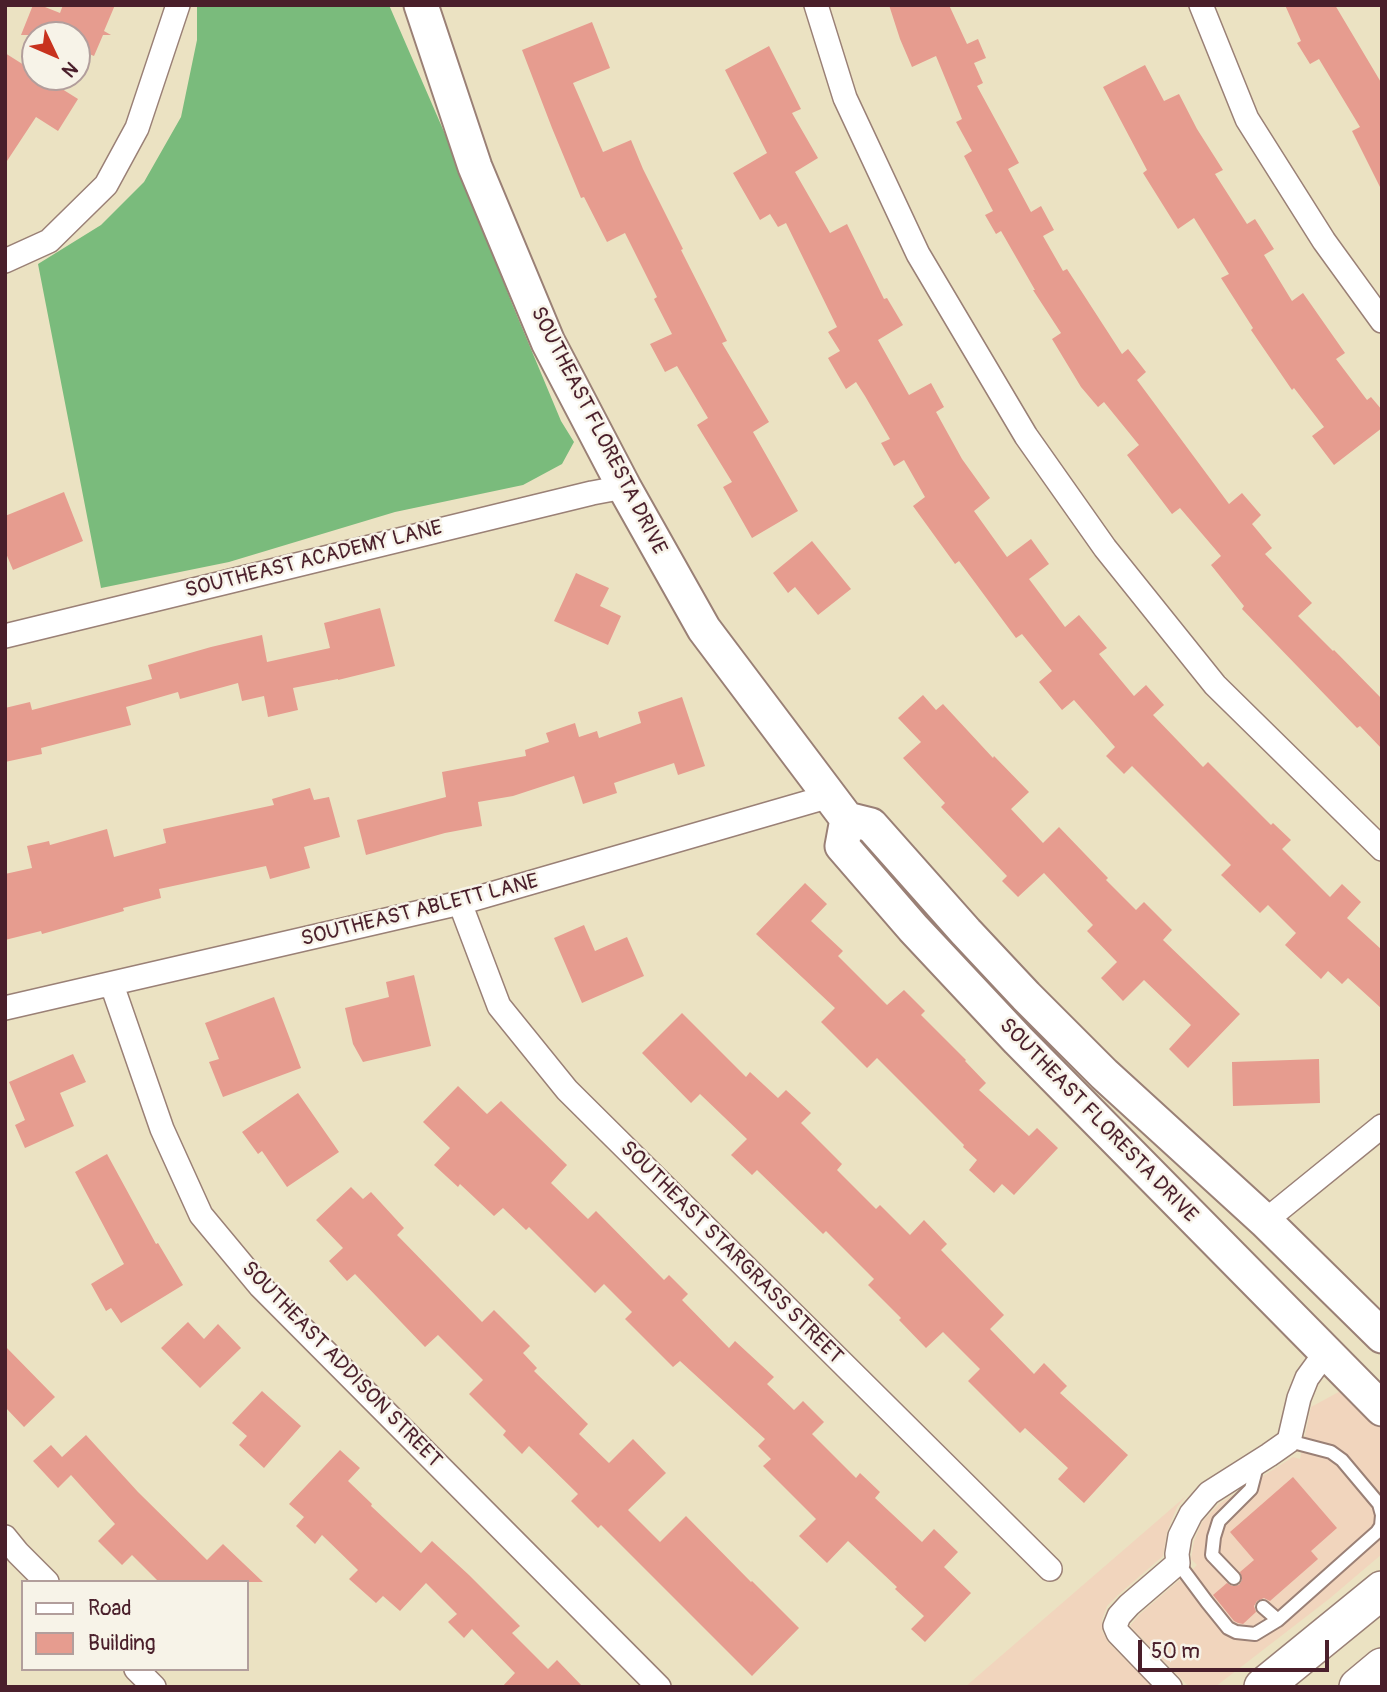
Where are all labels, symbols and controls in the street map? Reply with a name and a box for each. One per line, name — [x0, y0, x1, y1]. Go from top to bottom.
north arrow — [21, 21, 91, 91]
text: N — [57, 56, 83, 82]
street label: SOUTHEAST FLORESTA DRIVE — [524, 303, 672, 559]
street label: SOUTHEAST ACADEMY LANE — [183, 516, 445, 604]
street label: SOUTHEAST ABLETT LANE — [299, 869, 541, 953]
street label: SOUTHEAST FLORESTA DRIVE — [994, 1014, 1202, 1228]
street label: SOUTHEAST STARGRASS STREET — [614, 1136, 848, 1370]
street label: SOUTHEAST ADDISON STREET — [236, 1257, 446, 1473]
legend — [21, 1580, 248, 1671]
text: Road — [88, 1595, 132, 1622]
scale bar — [1142, 1626, 1333, 1670]
text: Building — [88, 1630, 155, 1657]
text: 50 m — [1151, 1638, 1200, 1665]

